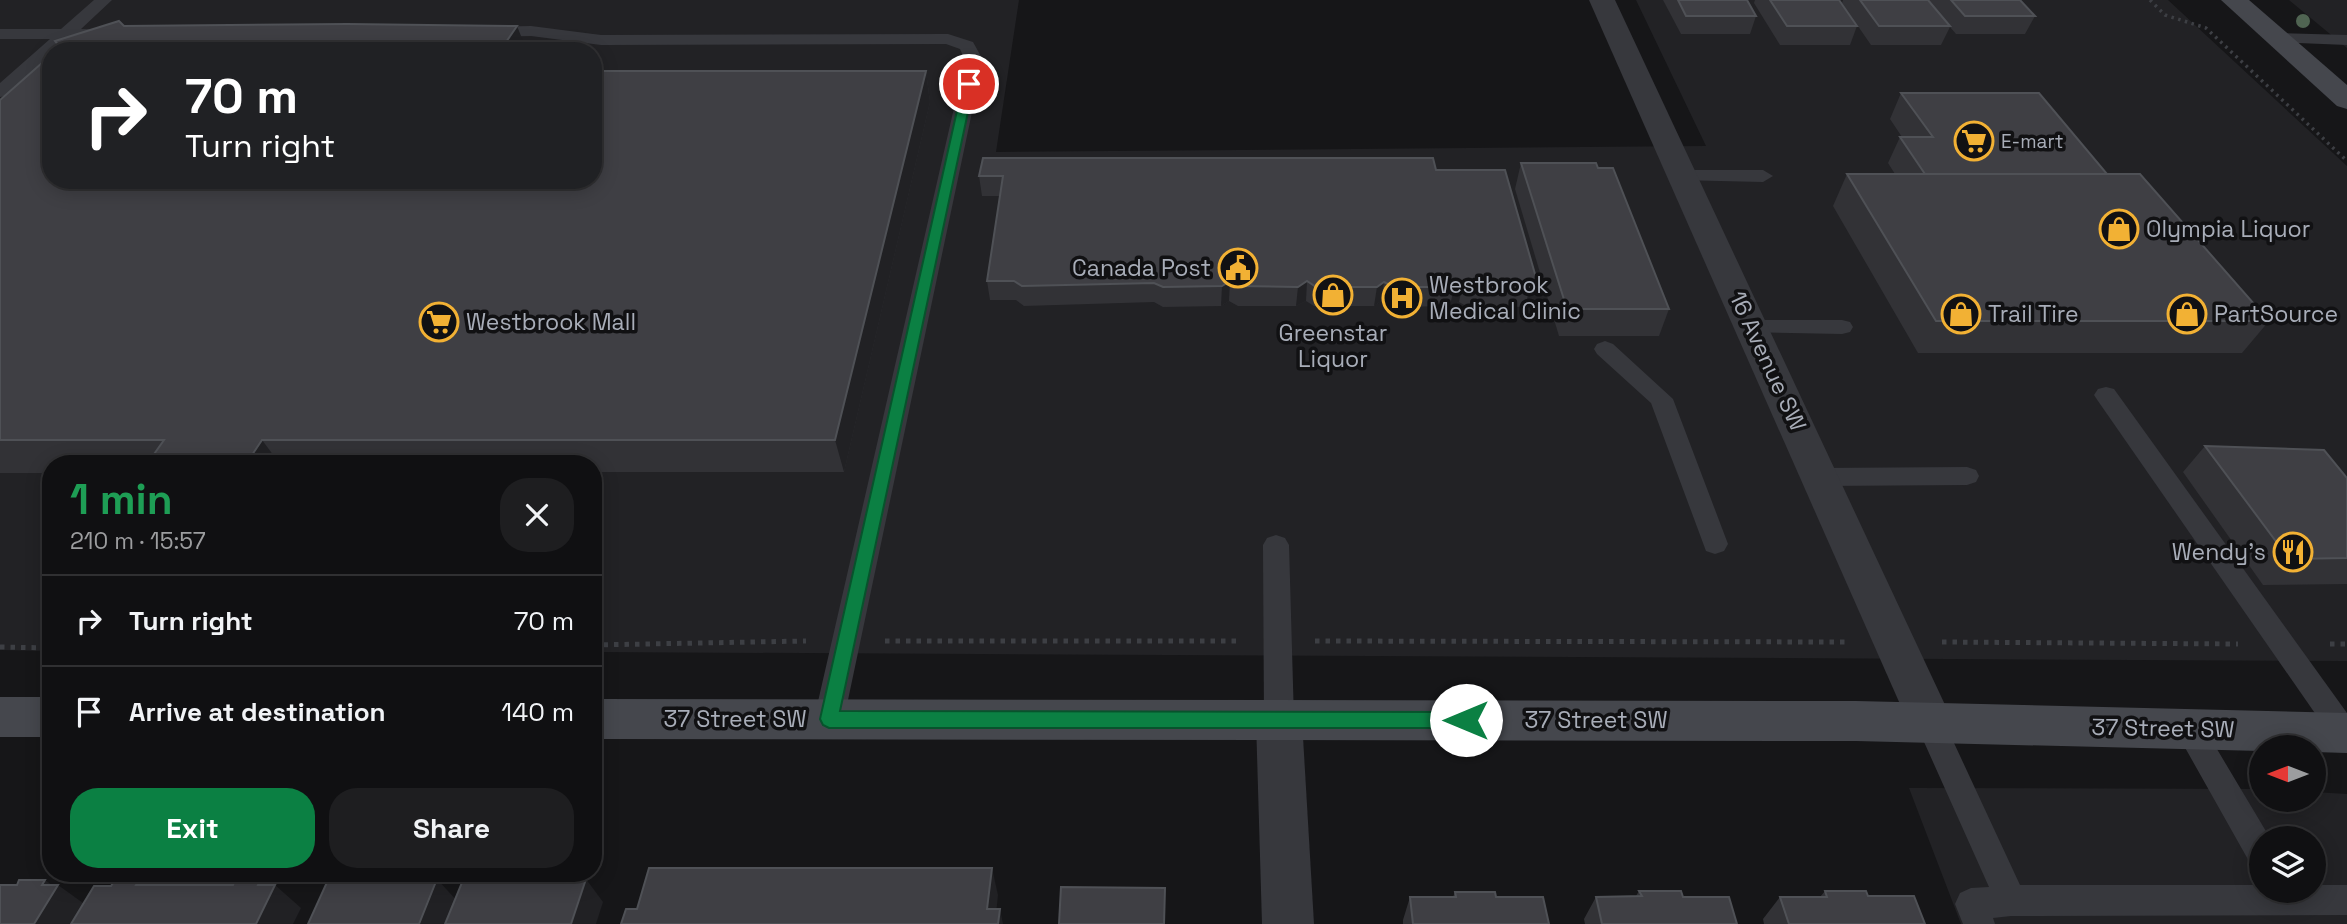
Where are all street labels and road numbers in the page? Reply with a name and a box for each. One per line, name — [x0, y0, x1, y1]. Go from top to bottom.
street label: 16 Avenue SW — [1723, 286, 1813, 436]
street label: 37 Street SW — [663, 704, 807, 734]
street label: 37 Street SW — [1524, 705, 1668, 735]
street label: 37 Street SW — [2091, 712, 2235, 744]

